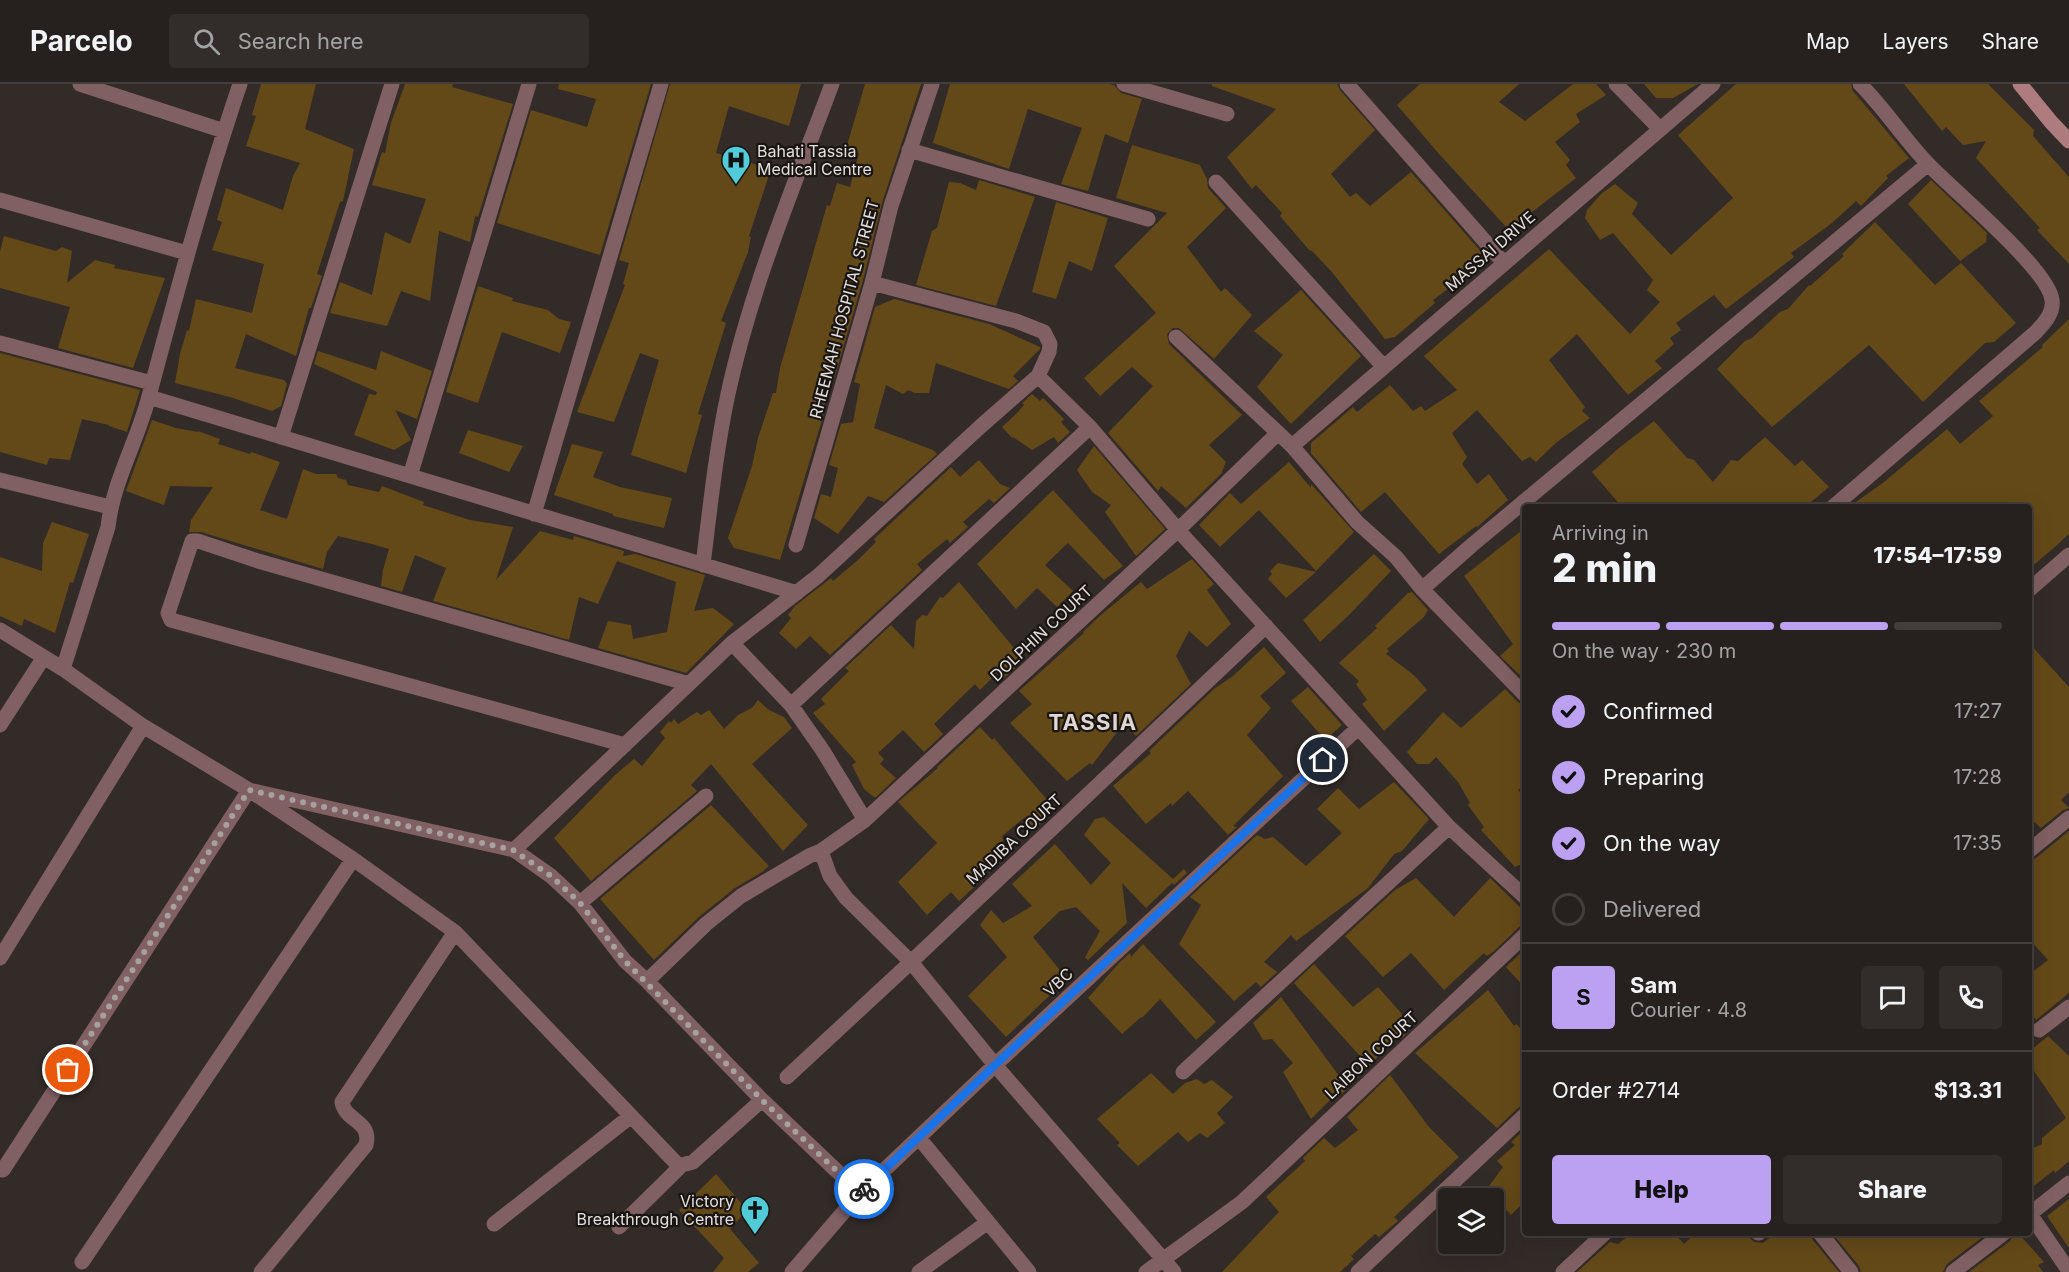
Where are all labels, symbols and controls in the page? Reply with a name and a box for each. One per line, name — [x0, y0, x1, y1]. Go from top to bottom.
search box — [169, 14, 589, 68]
text: Parcelo — [30, 24, 133, 58]
icon: search — [190, 25, 223, 58]
text: Search here — [238, 28, 363, 54]
text: Map — [1806, 29, 1850, 54]
text: Layers — [1883, 29, 1949, 54]
text: Share — [1982, 29, 2039, 54]
place label: Bahati Tassia Medical Centre — [757, 141, 872, 179]
hospital icon: Bahati Tassia Medical Centre — [720, 144, 752, 186]
street label: RHEEMAH HOSPITAL STREET — [805, 197, 883, 421]
street label: MASSAI DRIVE — [1441, 206, 1539, 296]
text: Arriving in — [1552, 521, 1649, 545]
text: 17:54–17:59 — [1873, 542, 2002, 568]
text: 2 min — [1552, 544, 1657, 591]
street label: DOLPHIN COURT — [986, 581, 1096, 685]
text: On the way · 230 m — [1552, 639, 1736, 663]
icon: check — [1552, 695, 1585, 728]
text: Confirmed — [1603, 698, 1713, 724]
text: 17:27 — [1954, 699, 2002, 723]
district label: TASSIA — [1048, 709, 1138, 735]
pin — [1297, 734, 1348, 785]
icon: home — [1306, 743, 1339, 776]
icon: check — [1552, 761, 1585, 794]
text: Preparing — [1603, 764, 1704, 790]
text: 17:28 — [1953, 765, 2002, 789]
street label: MADIBA COURT — [962, 789, 1066, 889]
icon: check — [1552, 827, 1585, 860]
text: On the way — [1603, 830, 1721, 856]
text: 17:35 — [1953, 831, 2002, 855]
text: Delivered — [1603, 896, 1701, 922]
street label: VBC — [1039, 963, 1077, 1001]
button: chat — [1861, 966, 1924, 1029]
button: phone — [1939, 966, 2002, 1029]
text: Sam — [1630, 972, 1677, 998]
text: S — [1576, 984, 1591, 1010]
text: Courier · 4.8 — [1630, 998, 1747, 1022]
street label: LAIBON COURT — [1320, 1007, 1422, 1103]
pin — [42, 1044, 93, 1095]
icon: bag — [51, 1053, 84, 1086]
text: Order #2714 — [1552, 1077, 1680, 1103]
text: $13.31 — [1934, 1077, 2002, 1103]
button: Help — [1552, 1155, 1771, 1224]
button: Share — [1783, 1155, 2002, 1224]
courier — [834, 1159, 894, 1219]
icon: bike — [848, 1173, 881, 1206]
map controls — [1438, 1188, 1504, 1254]
button: layers — [1438, 1188, 1504, 1254]
place label: Victory Breakthrough Centre — [576, 1191, 734, 1229]
church icon: Victory Breakthrough Centre — [739, 1194, 771, 1236]

